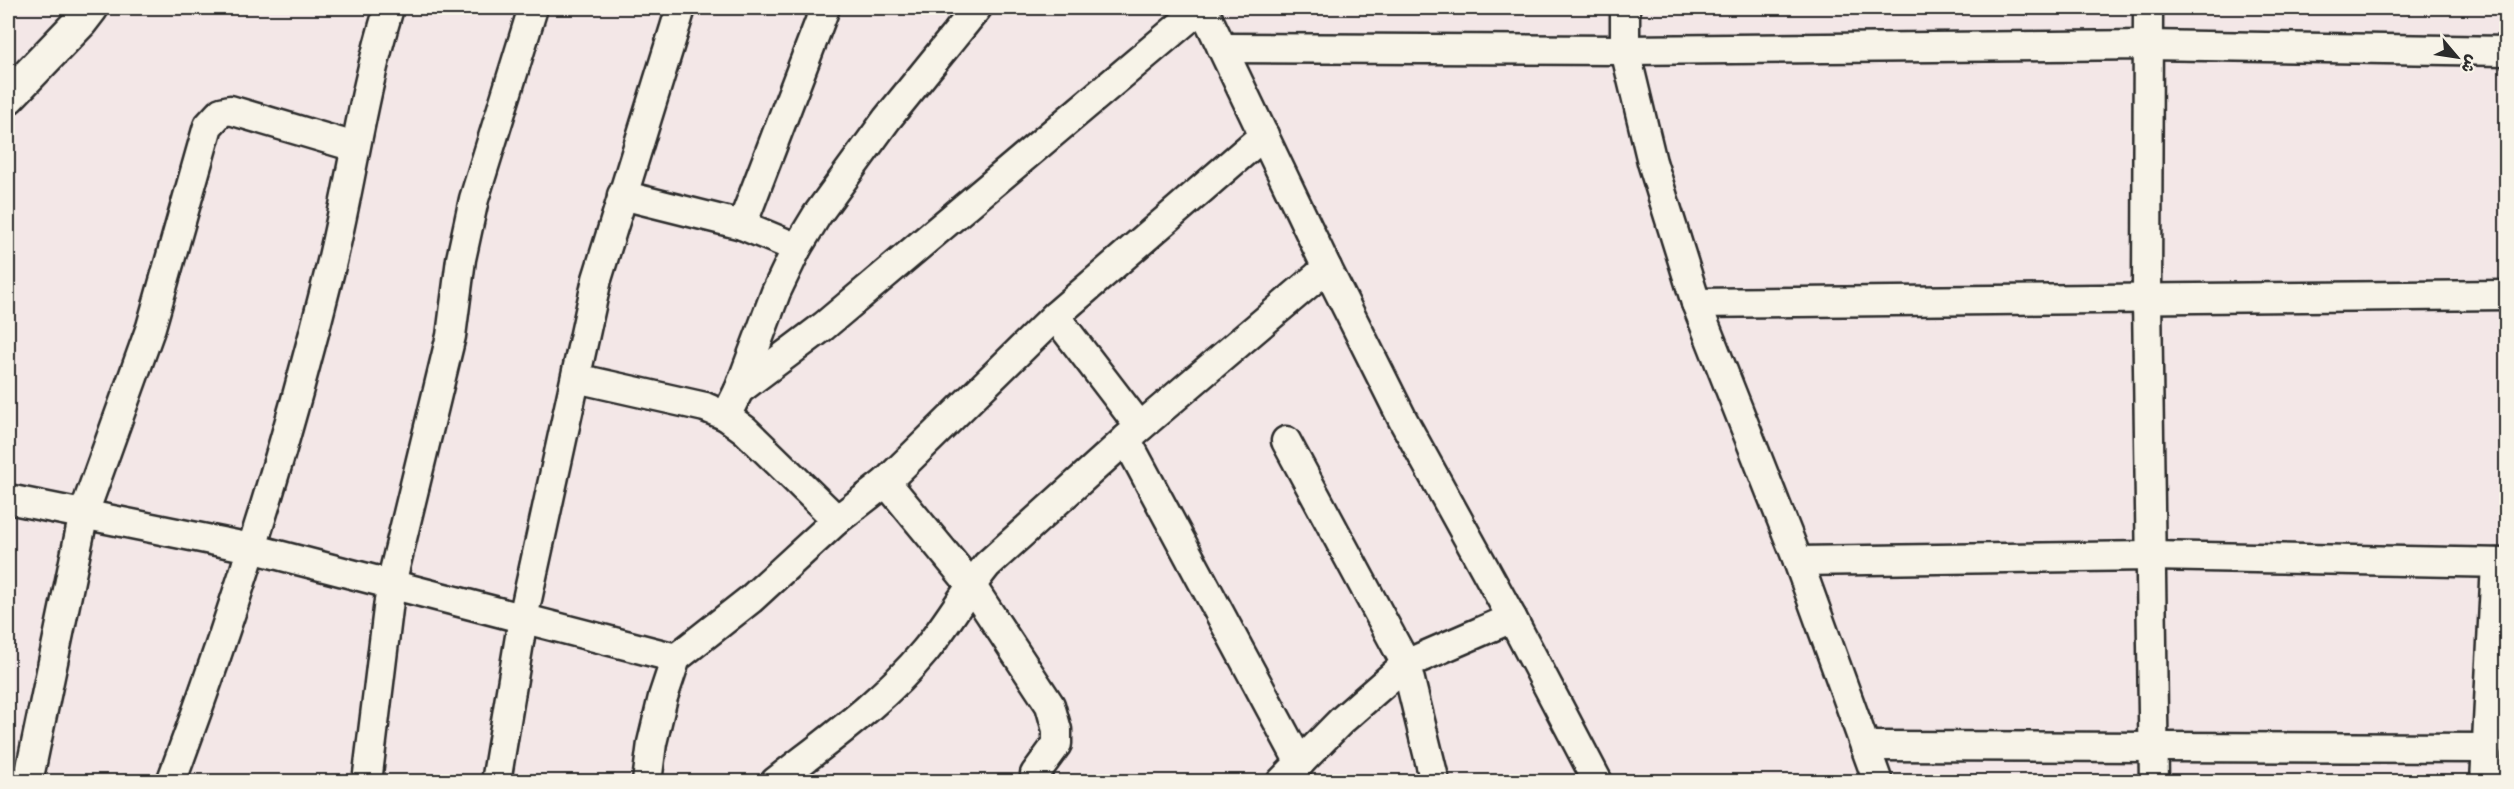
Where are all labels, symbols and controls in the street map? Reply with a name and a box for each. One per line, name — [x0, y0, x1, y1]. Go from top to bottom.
north arrow — [2427, 27, 2487, 87]
text: ش — [2456, 51, 2484, 77]

